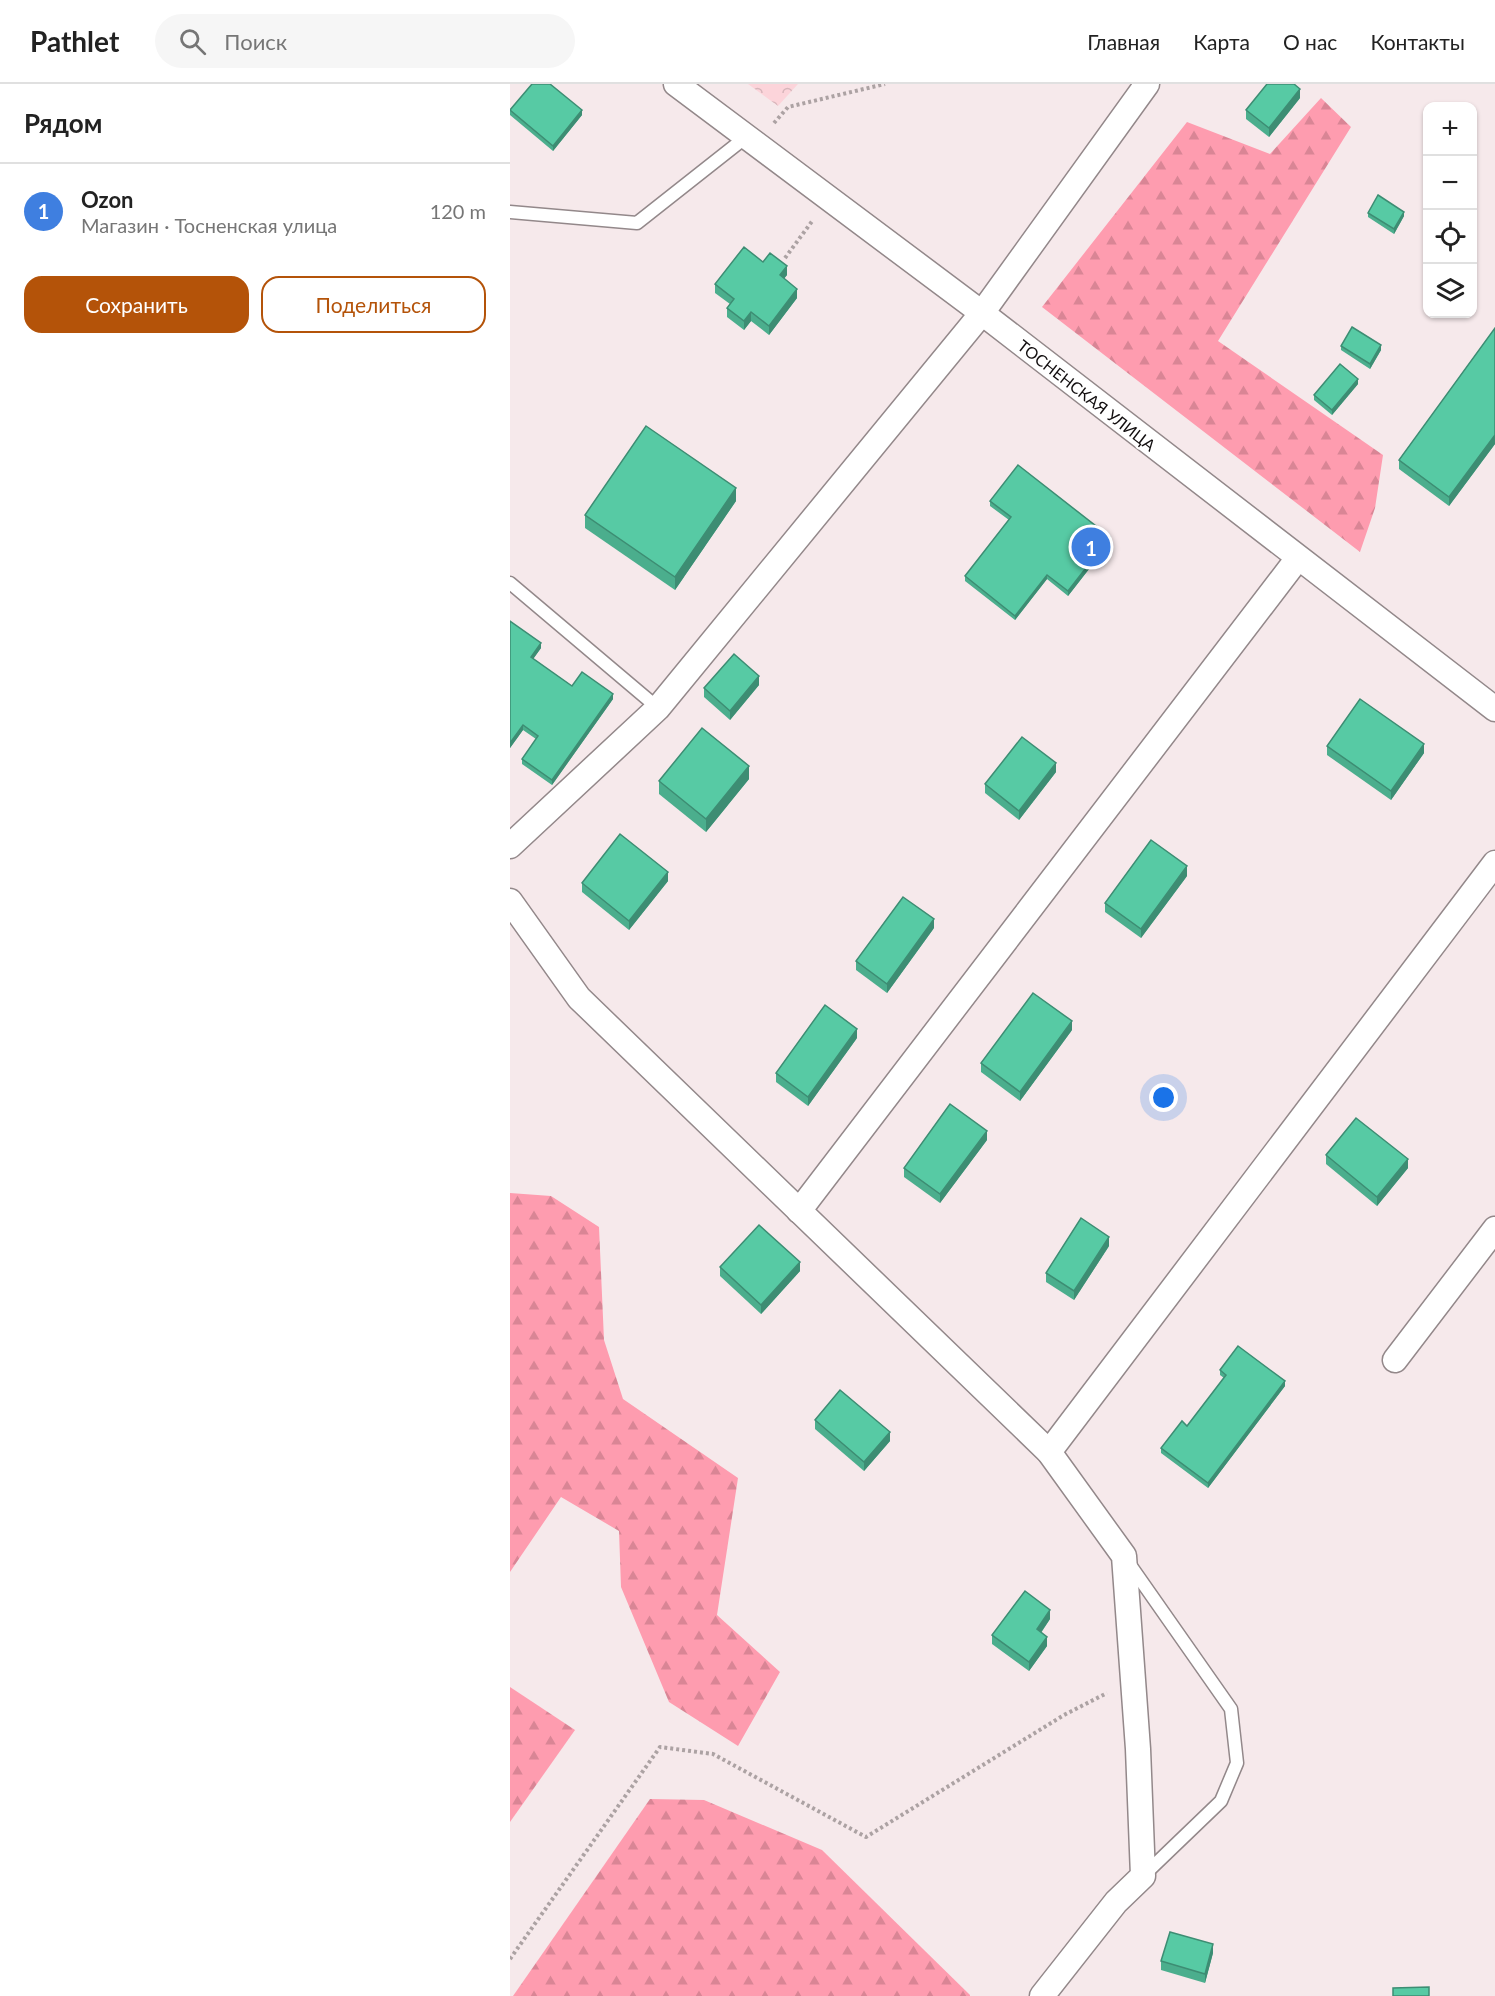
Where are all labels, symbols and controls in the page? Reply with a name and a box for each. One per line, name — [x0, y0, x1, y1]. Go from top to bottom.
search box — [155, 14, 575, 68]
text: Pathlet — [30, 24, 119, 58]
icon: search — [176, 25, 209, 58]
text: Поиск — [224, 28, 287, 55]
text: Главная — [1087, 29, 1160, 54]
text: Карта — [1193, 29, 1250, 54]
text: О нас — [1283, 29, 1337, 54]
text: Контакты — [1370, 29, 1465, 54]
map controls — [1423, 102, 1477, 318]
button: + — [1423, 102, 1477, 156]
text: Рядом — [24, 107, 102, 139]
button: − — [1423, 156, 1477, 210]
text: Ozon — [81, 186, 134, 213]
text: 1 — [38, 199, 49, 223]
text: 120 m — [430, 199, 486, 223]
button: locate — [1423, 210, 1477, 264]
text: Магазин · Тосненская улица — [81, 213, 337, 237]
button: layers — [1423, 264, 1477, 318]
button: Сохранить — [24, 276, 249, 333]
button: Поделиться — [261, 276, 486, 333]
street label: ТОСНЕНСКАЯ УЛИЦА — [1014, 335, 1160, 455]
pin: 1 — [1072, 524, 1110, 570]
your location — [1149, 1083, 1178, 1112]

